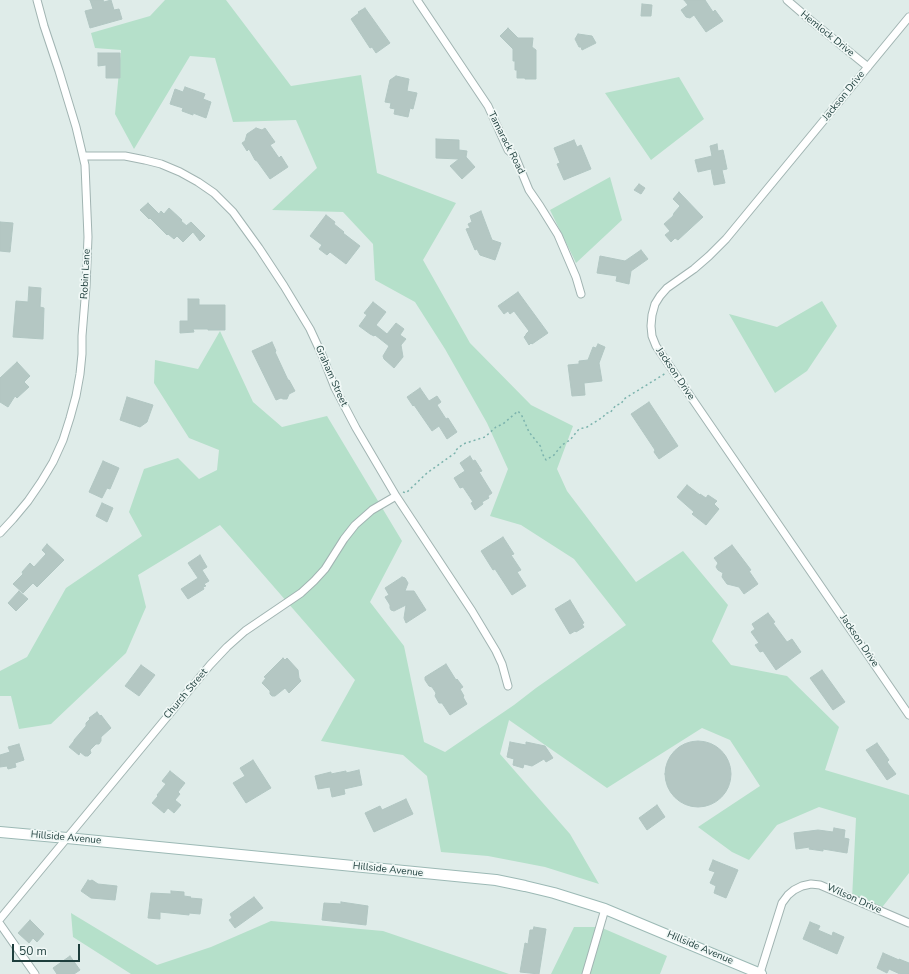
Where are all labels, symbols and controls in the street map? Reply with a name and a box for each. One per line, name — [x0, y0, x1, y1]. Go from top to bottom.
street label: Hemlock Drive — [798, 9, 856, 59]
street label: Jackson Drive — [820, 69, 868, 123]
street label: Tamarack Road — [485, 110, 527, 176]
street label: Robin Lane — [79, 249, 93, 299]
street label: Graham Street — [312, 344, 350, 408]
street label: Jackson Drive — [653, 346, 697, 402]
street label: Jackson Drive — [837, 613, 881, 669]
street label: Church Street — [162, 667, 210, 721]
street label: Hillside Avenue — [30, 829, 102, 847]
street label: Hillside Avenue — [352, 860, 424, 880]
street label: Wilson Drive — [825, 882, 883, 916]
street label: Hillside Avenue — [665, 929, 735, 967]
scale bar — [14, 936, 82, 962]
text: 50 m — [19, 943, 47, 959]

